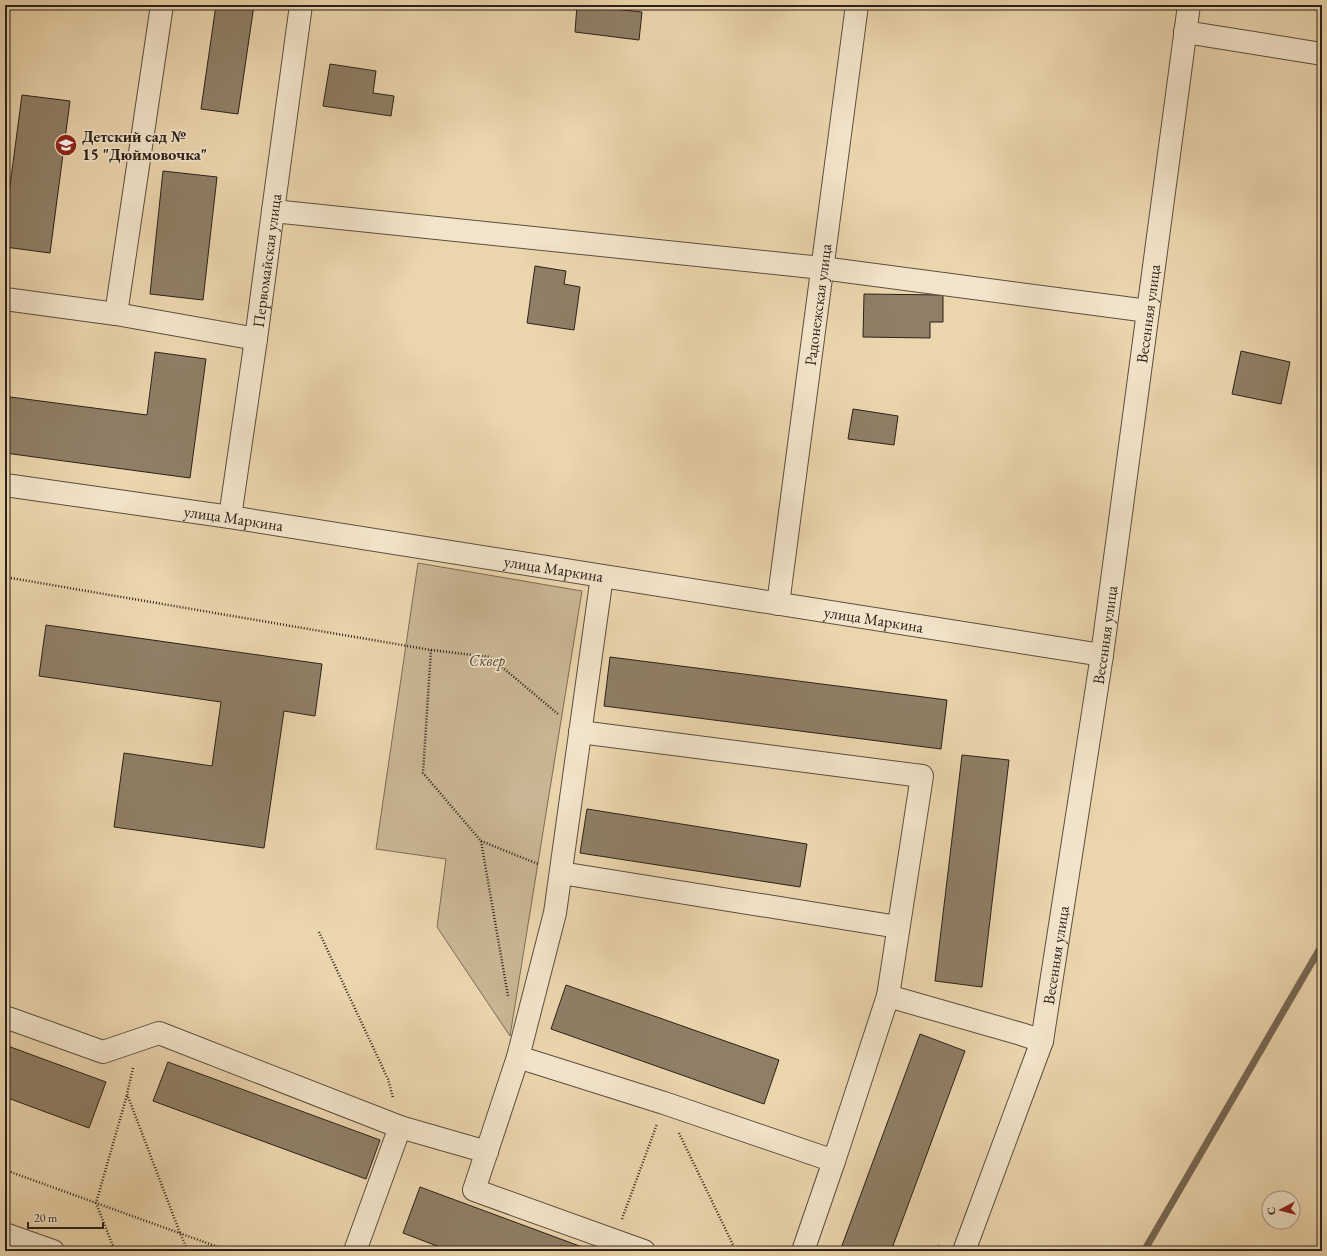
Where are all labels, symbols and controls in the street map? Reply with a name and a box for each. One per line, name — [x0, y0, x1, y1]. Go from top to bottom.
place label: Детский сад № 15 "Дюймовочка" — [82, 126, 207, 165]
school or university icon: Детский сад № 15 "Дюймовочка" — [53, 132, 79, 158]
street label: Первомайская улица — [248, 192, 286, 329]
street label: Радонежская улица — [800, 242, 836, 367]
street label: Весенняя улица — [1131, 262, 1165, 364]
street label: улица Маркина — [183, 501, 285, 536]
street label: улица Маркина — [502, 551, 605, 587]
street label: Весенняя улица — [1088, 584, 1122, 686]
street label: улица Маркина — [822, 601, 925, 638]
park label: Сквер — [469, 650, 505, 671]
street label: Весенняя улица — [1038, 904, 1074, 1006]
north arrow — [1261, 1190, 1301, 1230]
scale bar — [28, 1204, 103, 1230]
text: С — [1264, 1206, 1278, 1216]
text: 20 m — [34, 1210, 58, 1226]

